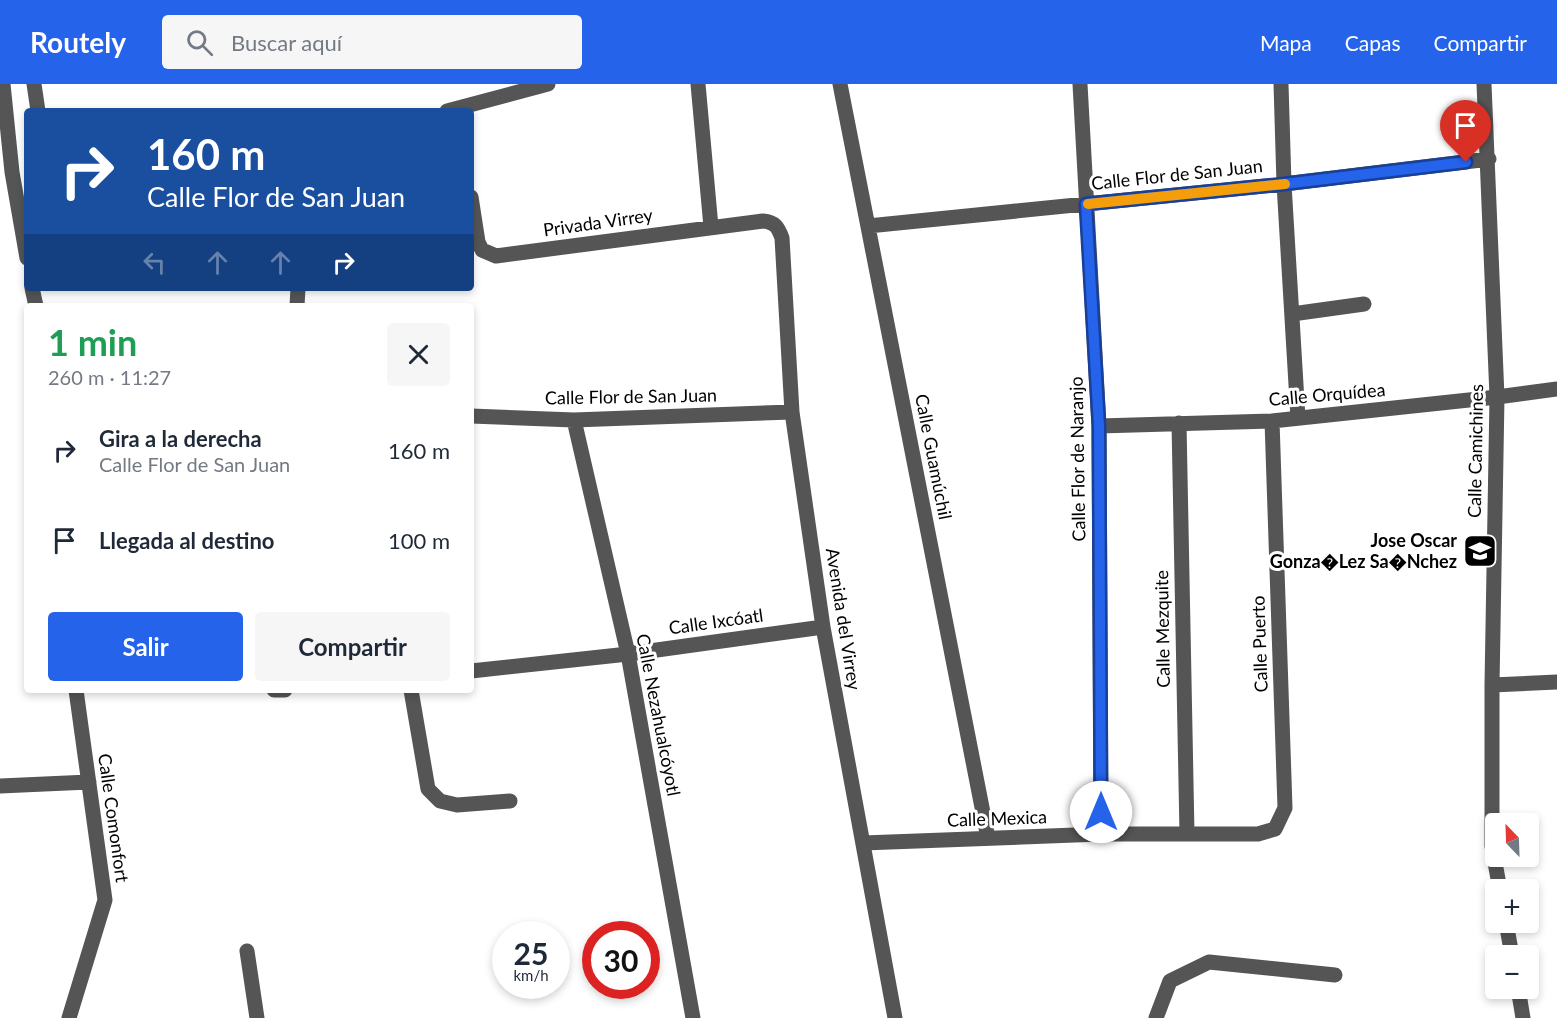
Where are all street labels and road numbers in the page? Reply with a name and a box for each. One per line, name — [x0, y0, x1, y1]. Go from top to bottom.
street label: Calle Flor de San Juan — [1090, 154, 1264, 194]
street label: Privada Virrey — [542, 203, 655, 241]
street label: Calle Flor de Naranjo — [1065, 376, 1089, 542]
street label: Calle Orquídea — [1268, 378, 1386, 410]
street label: Calle Flor de San Juan — [545, 383, 717, 409]
street label: Calle Camichines — [1463, 384, 1487, 518]
street label: Calle Guamúchil — [911, 392, 957, 522]
street label: Avenida del Virrey — [822, 546, 866, 692]
street label: Calle Mezquite — [1150, 570, 1174, 688]
street label: Calle Puerto — [1246, 595, 1272, 693]
street label: Calle Ixcóatl — [667, 603, 765, 639]
street label: Calle Nezahualcóyotl — [632, 632, 686, 798]
street label: Calle Comonfort — [94, 752, 134, 884]
street label: Calle Mexica — [946, 805, 1047, 831]

